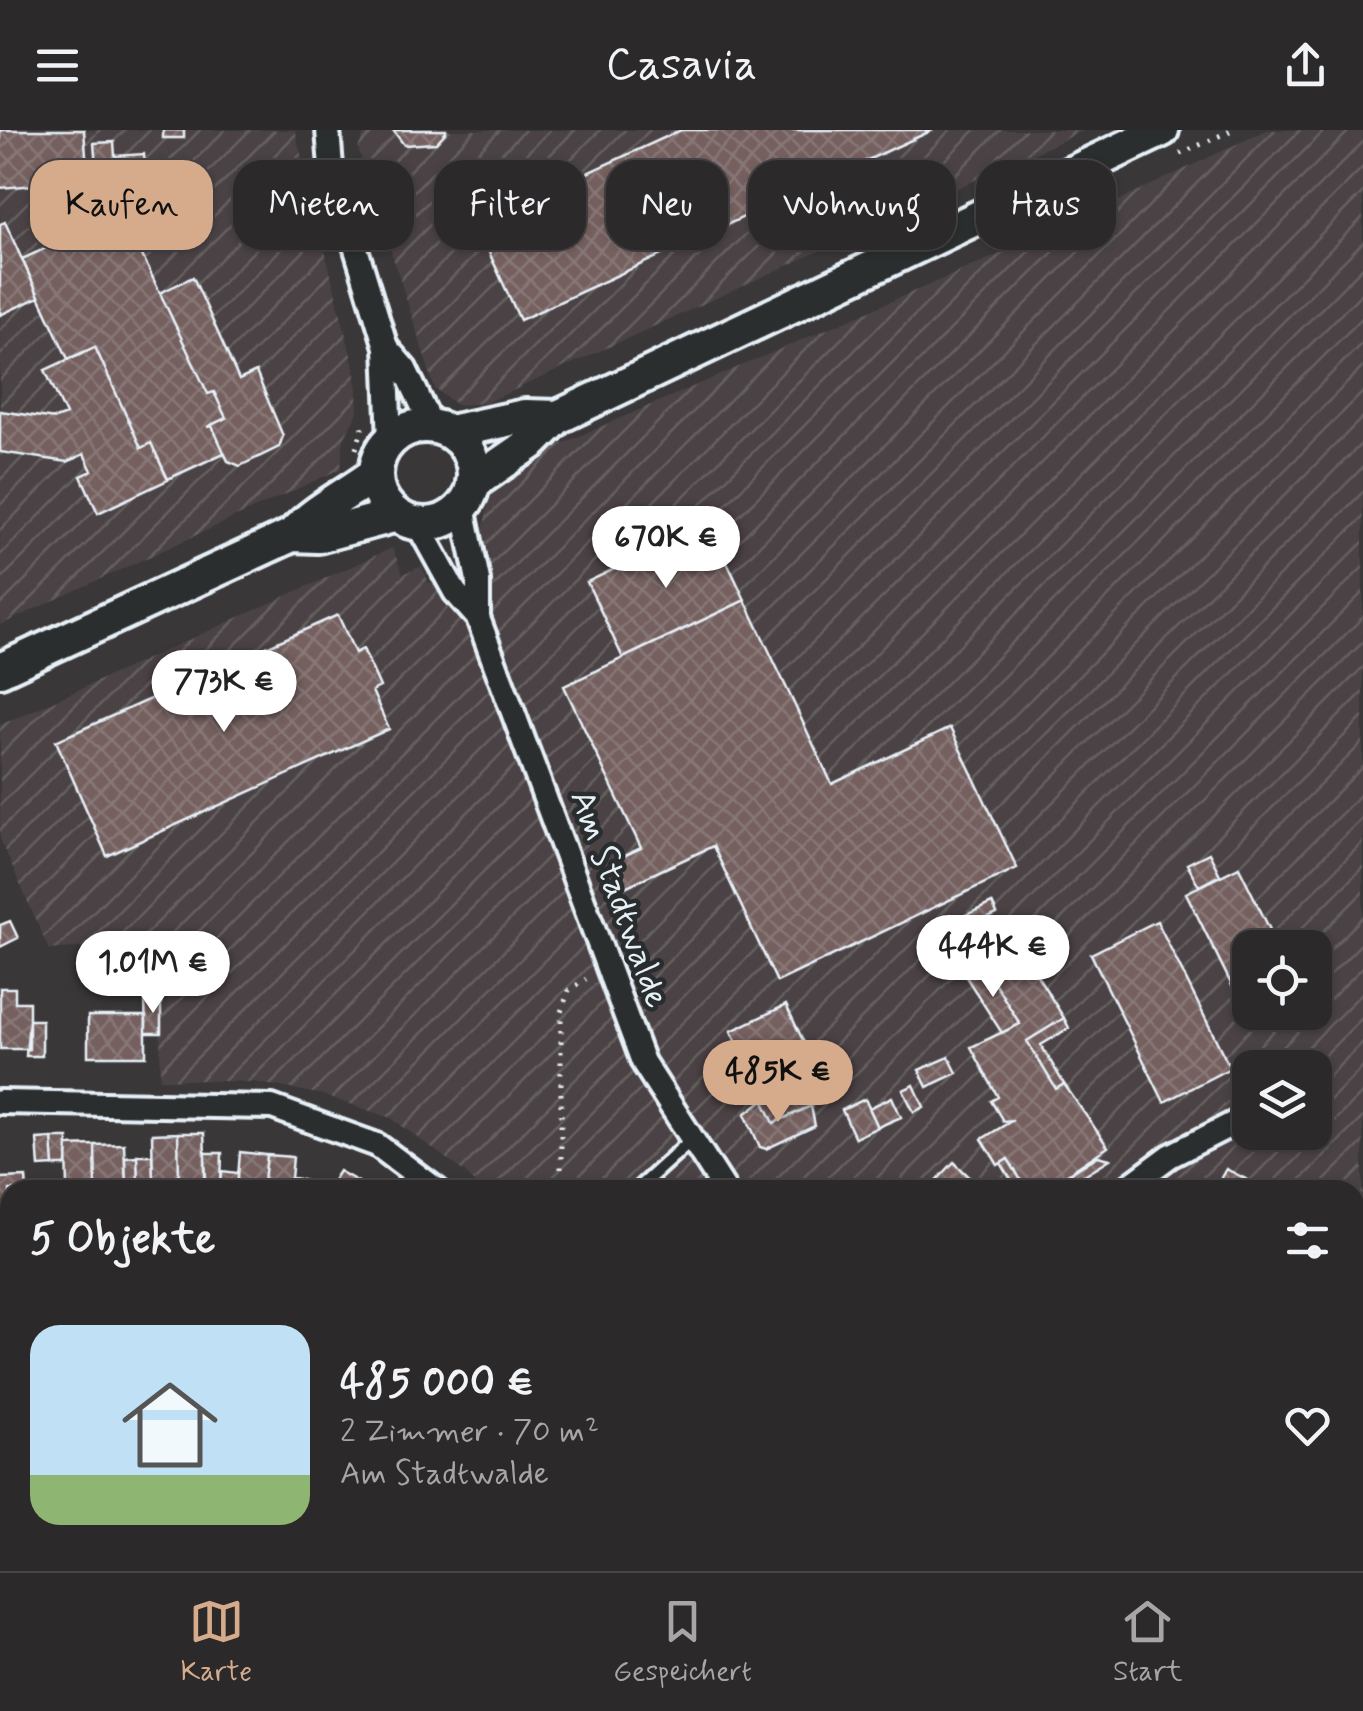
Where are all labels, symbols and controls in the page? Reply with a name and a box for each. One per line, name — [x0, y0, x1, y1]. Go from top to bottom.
text: Casavia — [606, 36, 757, 95]
icon: menu — [30, 38, 85, 93]
icon: share — [1278, 38, 1333, 93]
chip: Kaufen — [30, 160, 213, 250]
chip: Mieten — [233, 160, 414, 250]
chip: Filter — [434, 160, 586, 250]
chip: Neu — [606, 160, 728, 250]
chip: Wohnung — [748, 160, 956, 250]
chip: Haus — [976, 160, 1116, 250]
pin: 670K € — [585, 506, 747, 591]
text: 670K € — [614, 517, 718, 559]
pin: 773K € — [143, 650, 305, 735]
text: 773K € — [174, 661, 274, 703]
street label: Am Stadtwalde — [558, 784, 680, 1014]
pin: 444K € — [912, 915, 1074, 1000]
text: 444K € — [938, 926, 1048, 968]
map controls — [1232, 930, 1332, 1150]
button: locate — [1232, 930, 1332, 1030]
pin: 1.01M € — [61, 931, 245, 1016]
text: 1.01M € — [98, 942, 208, 984]
pin: 485K € — [697, 1040, 859, 1125]
button: layers — [1232, 1050, 1332, 1150]
text: 485K € — [725, 1051, 831, 1093]
text: 5 Objekte — [30, 1213, 215, 1268]
icon: filters — [1280, 1213, 1335, 1268]
text: 485 000 € — [340, 1356, 534, 1411]
icon: home — [110, 1365, 230, 1485]
icon: heart — [1280, 1398, 1335, 1453]
text: 2 Zimmer · 70 m² — [340, 1411, 599, 1453]
text: Am Stadtwalde — [340, 1453, 549, 1495]
tab: Karte — [181, 1594, 252, 1691]
tab: Gespeichert — [613, 1594, 752, 1691]
tab: Start — [1113, 1594, 1182, 1691]

